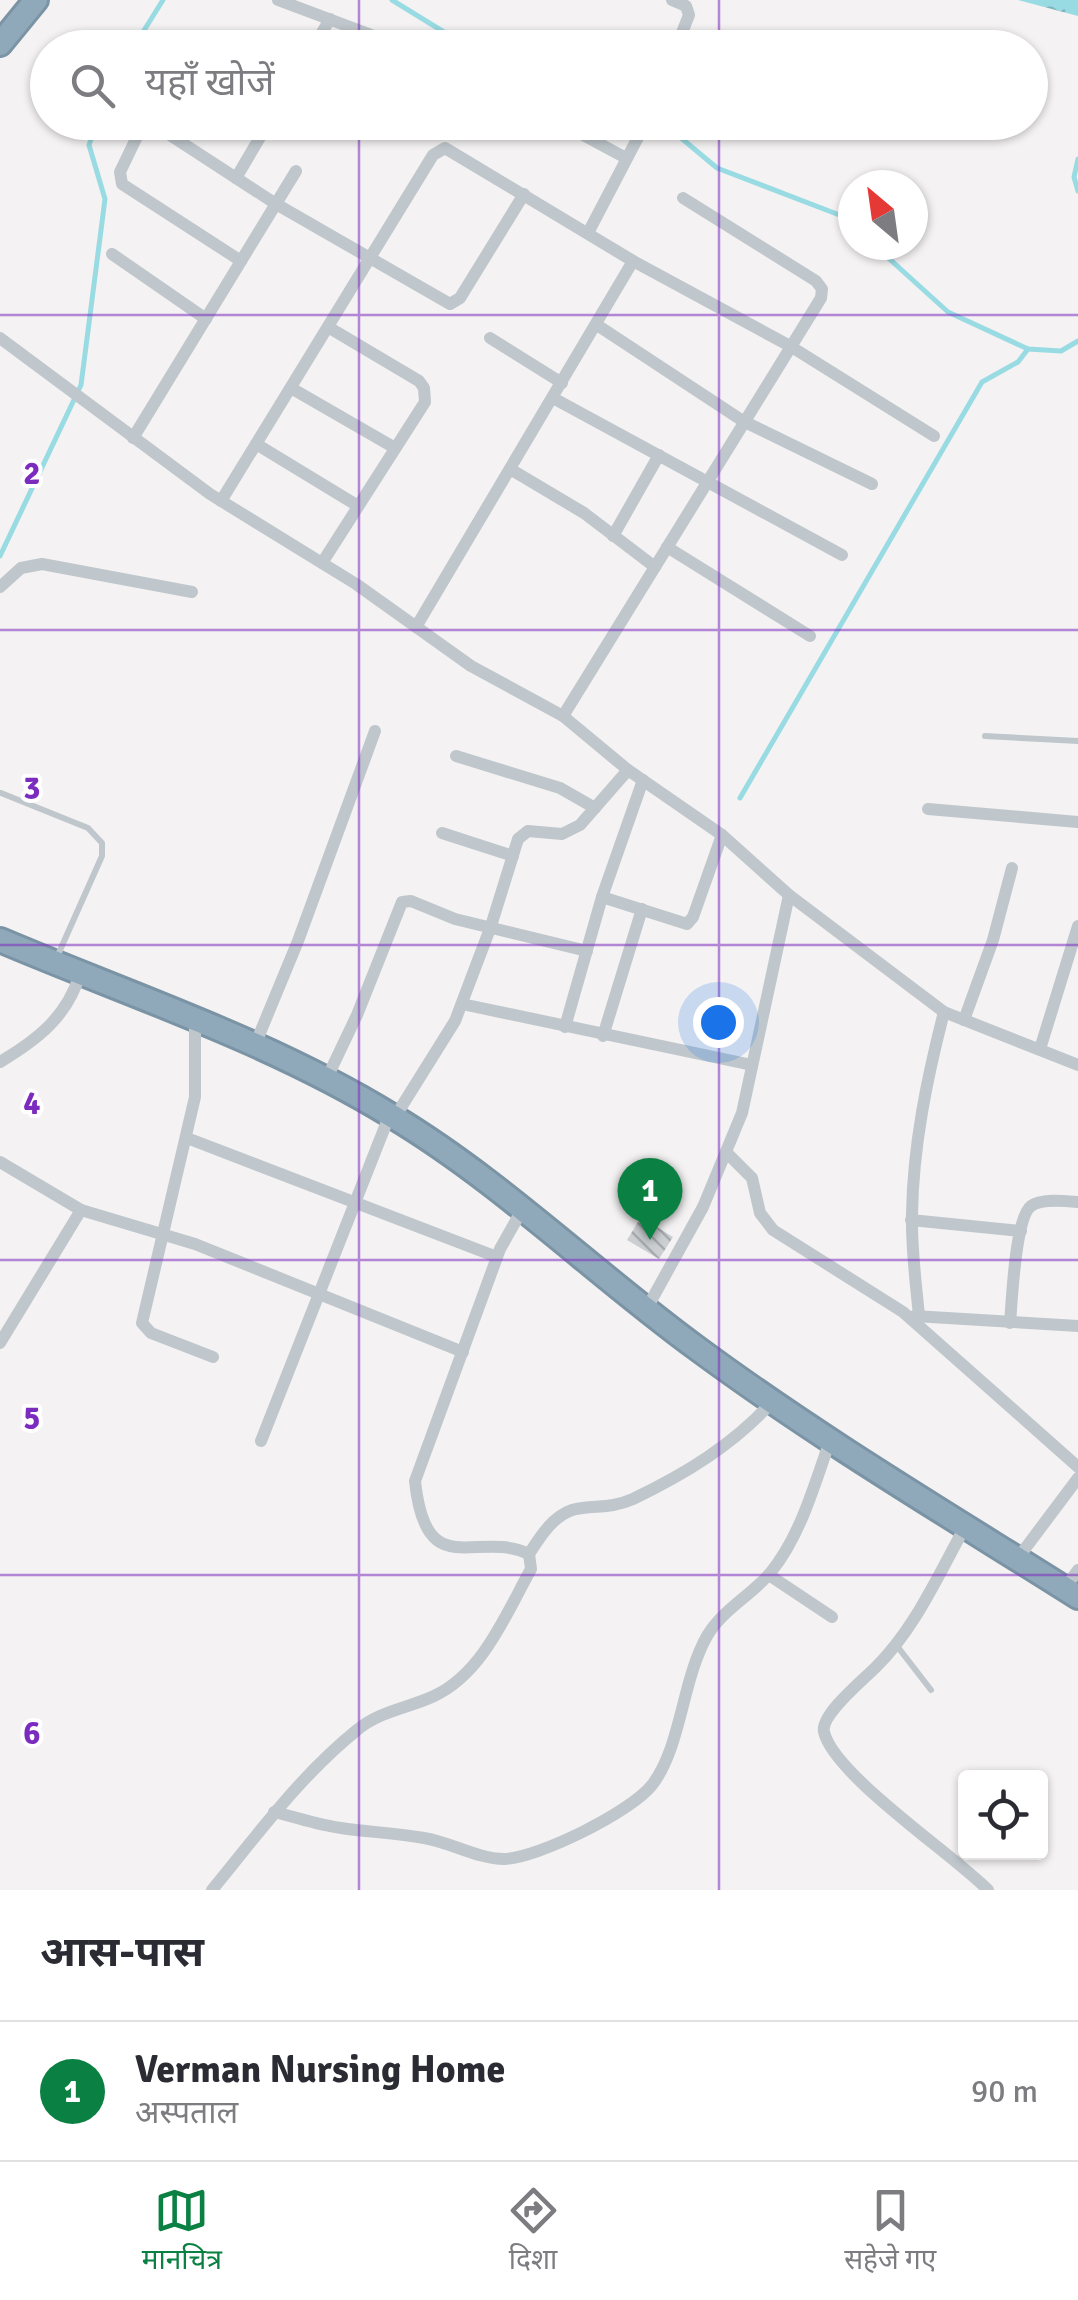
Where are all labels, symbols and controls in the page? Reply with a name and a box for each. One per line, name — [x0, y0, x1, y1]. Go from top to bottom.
search box — [30, 30, 1048, 140]
icon: search — [65, 58, 120, 113]
text: यहाँ खोजें — [145, 59, 275, 106]
north arrow — [838, 170, 928, 260]
text: 2 — [23, 454, 41, 493]
text: 3 — [23, 769, 41, 808]
your location — [693, 997, 744, 1048]
text: 4 — [23, 1084, 41, 1123]
pin: 1 — [618, 1158, 682, 1240]
text: 5 — [23, 1399, 41, 1438]
text: 6 — [23, 1714, 41, 1753]
map controls — [958, 1770, 1048, 1860]
button: locate — [958, 1770, 1048, 1860]
text: आस-पास — [40, 1927, 204, 1978]
text: Verman Nursing Home — [135, 2046, 505, 2093]
text: 1 — [64, 2072, 81, 2111]
text: 90 m — [971, 2072, 1038, 2111]
text: अस्पताल — [135, 2093, 238, 2132]
tab: मानचित्र — [142, 2183, 222, 2280]
tab: दिशा — [506, 2183, 561, 2280]
tab: सहेजे गए — [844, 2183, 936, 2280]

